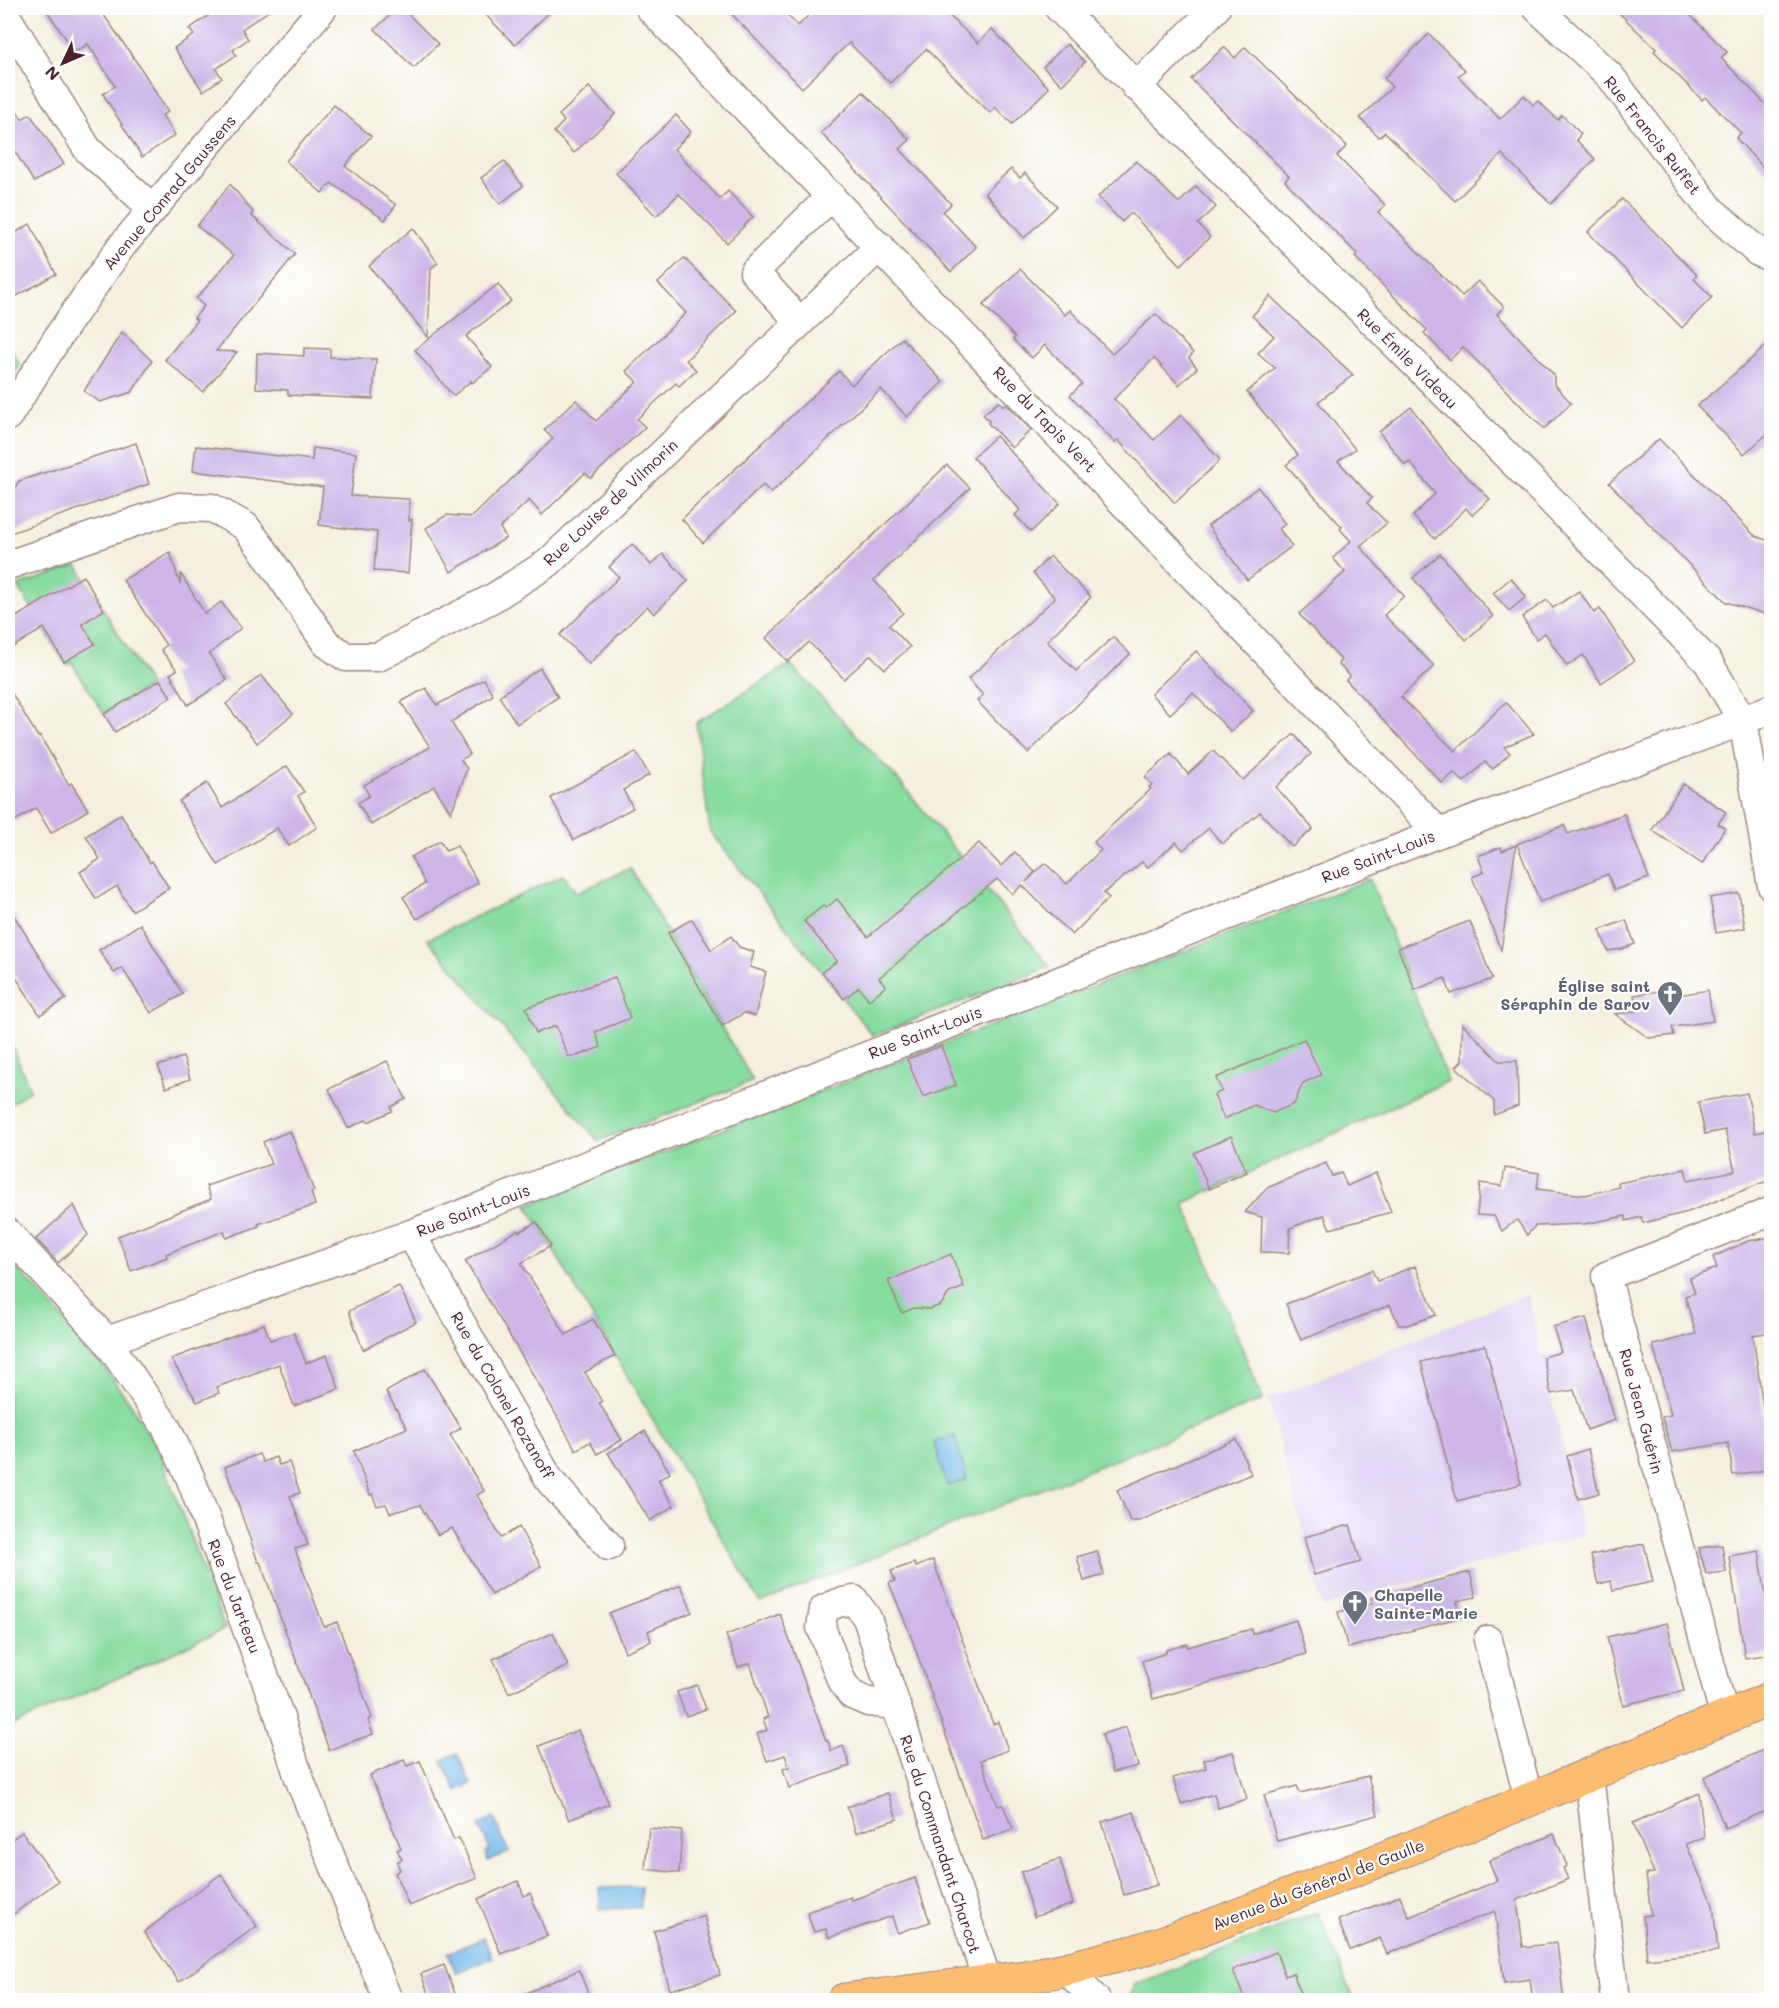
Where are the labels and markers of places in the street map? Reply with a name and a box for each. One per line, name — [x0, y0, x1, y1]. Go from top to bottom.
place label: Église saint Séraphin de Sarov — [1501, 975, 1650, 1014]
church icon: Église saint Séraphin de Sarov — [1655, 979, 1685, 1017]
place label: Chapelle Sainte-Marie — [1374, 1584, 1478, 1623]
church icon: Chapelle Sainte-Marie — [1340, 1588, 1370, 1626]

